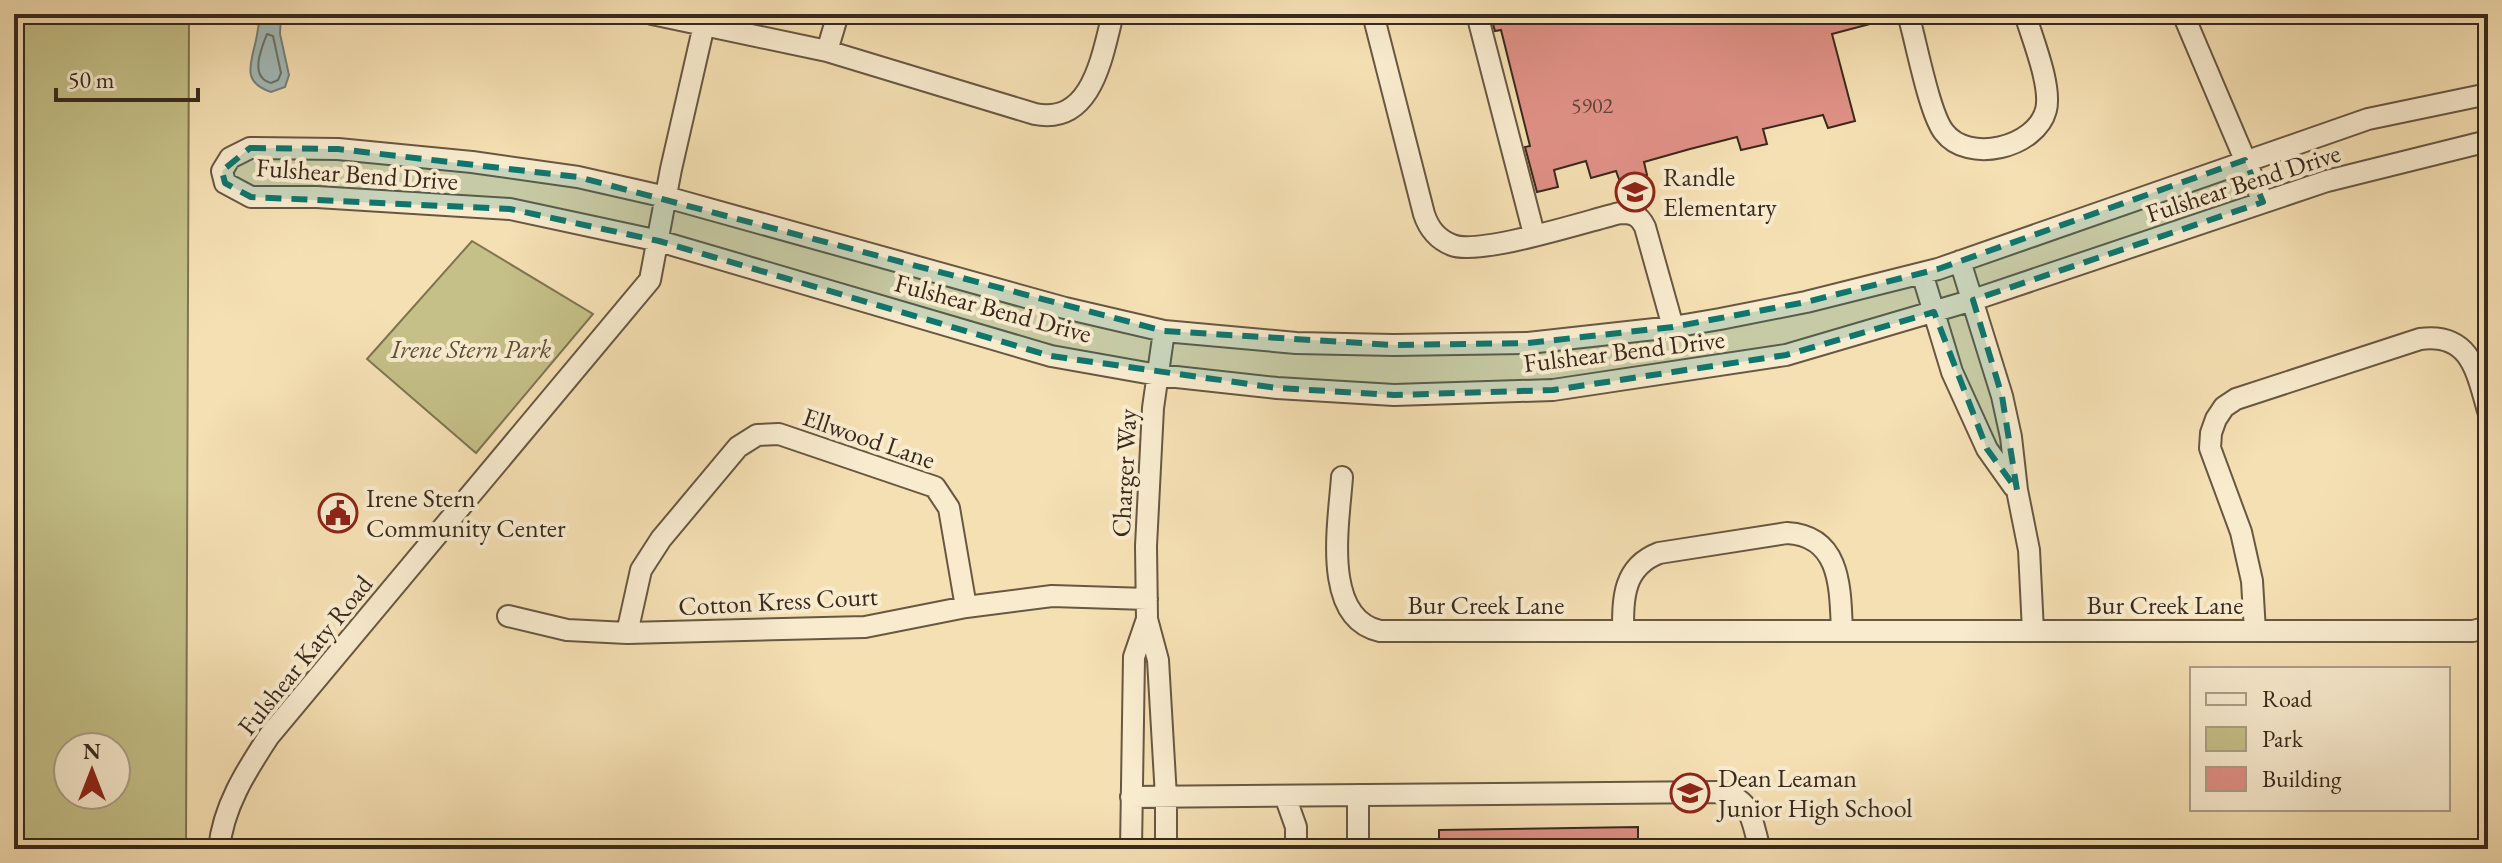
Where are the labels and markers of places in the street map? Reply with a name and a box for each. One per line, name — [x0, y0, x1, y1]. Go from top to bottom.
place label: Randle Elementary — [1663, 160, 1777, 224]
school or university icon: Randle Elementary — [1614, 171, 1656, 213]
place label: Irene Stern Community Center — [366, 481, 566, 545]
public building icon: Irene Stern Community Center — [317, 492, 359, 534]
place label: Dean Leaman Junior High School — [1716, 761, 1912, 825]
school or university icon: Dean Leaman Junior High School — [1669, 772, 1711, 814]

